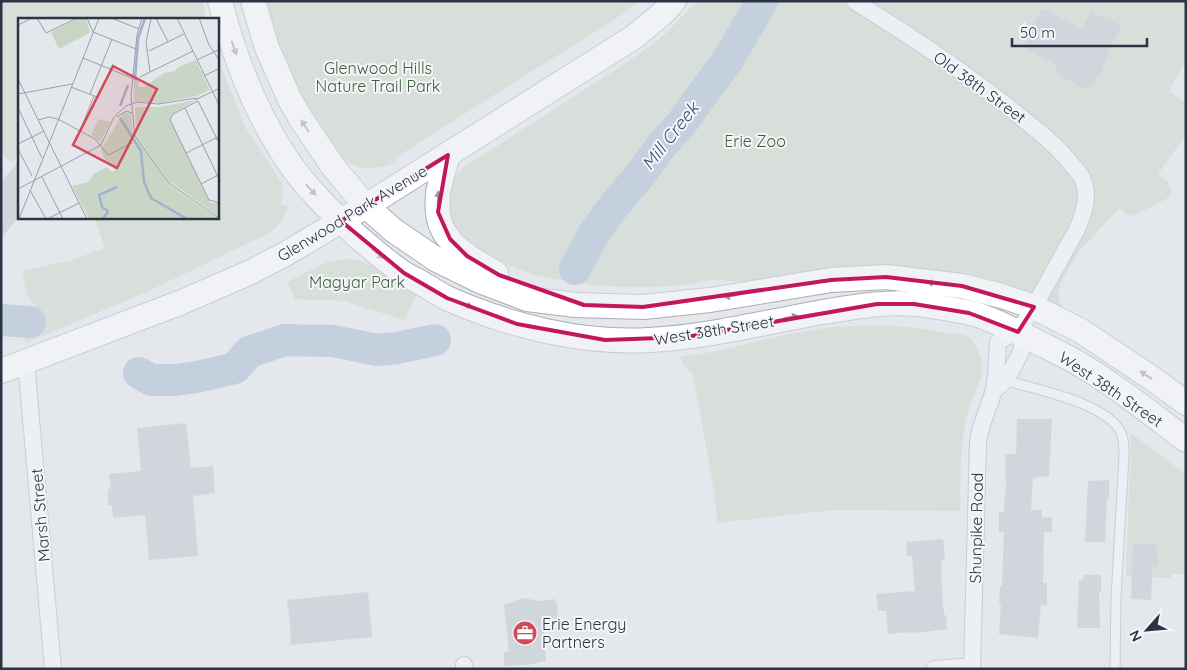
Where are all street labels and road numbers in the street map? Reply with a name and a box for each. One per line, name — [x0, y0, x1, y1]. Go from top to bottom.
street label: Old 38th Street — [930, 47, 1030, 127]
street label: Glenwood Park Avenue — [273, 160, 431, 266]
street label: West 38th Street — [653, 311, 775, 349]
street label: West 38th Street — [1055, 347, 1167, 431]
street label: Marsh Street — [26, 467, 54, 563]
street label: Shunpike Road — [965, 472, 987, 584]

